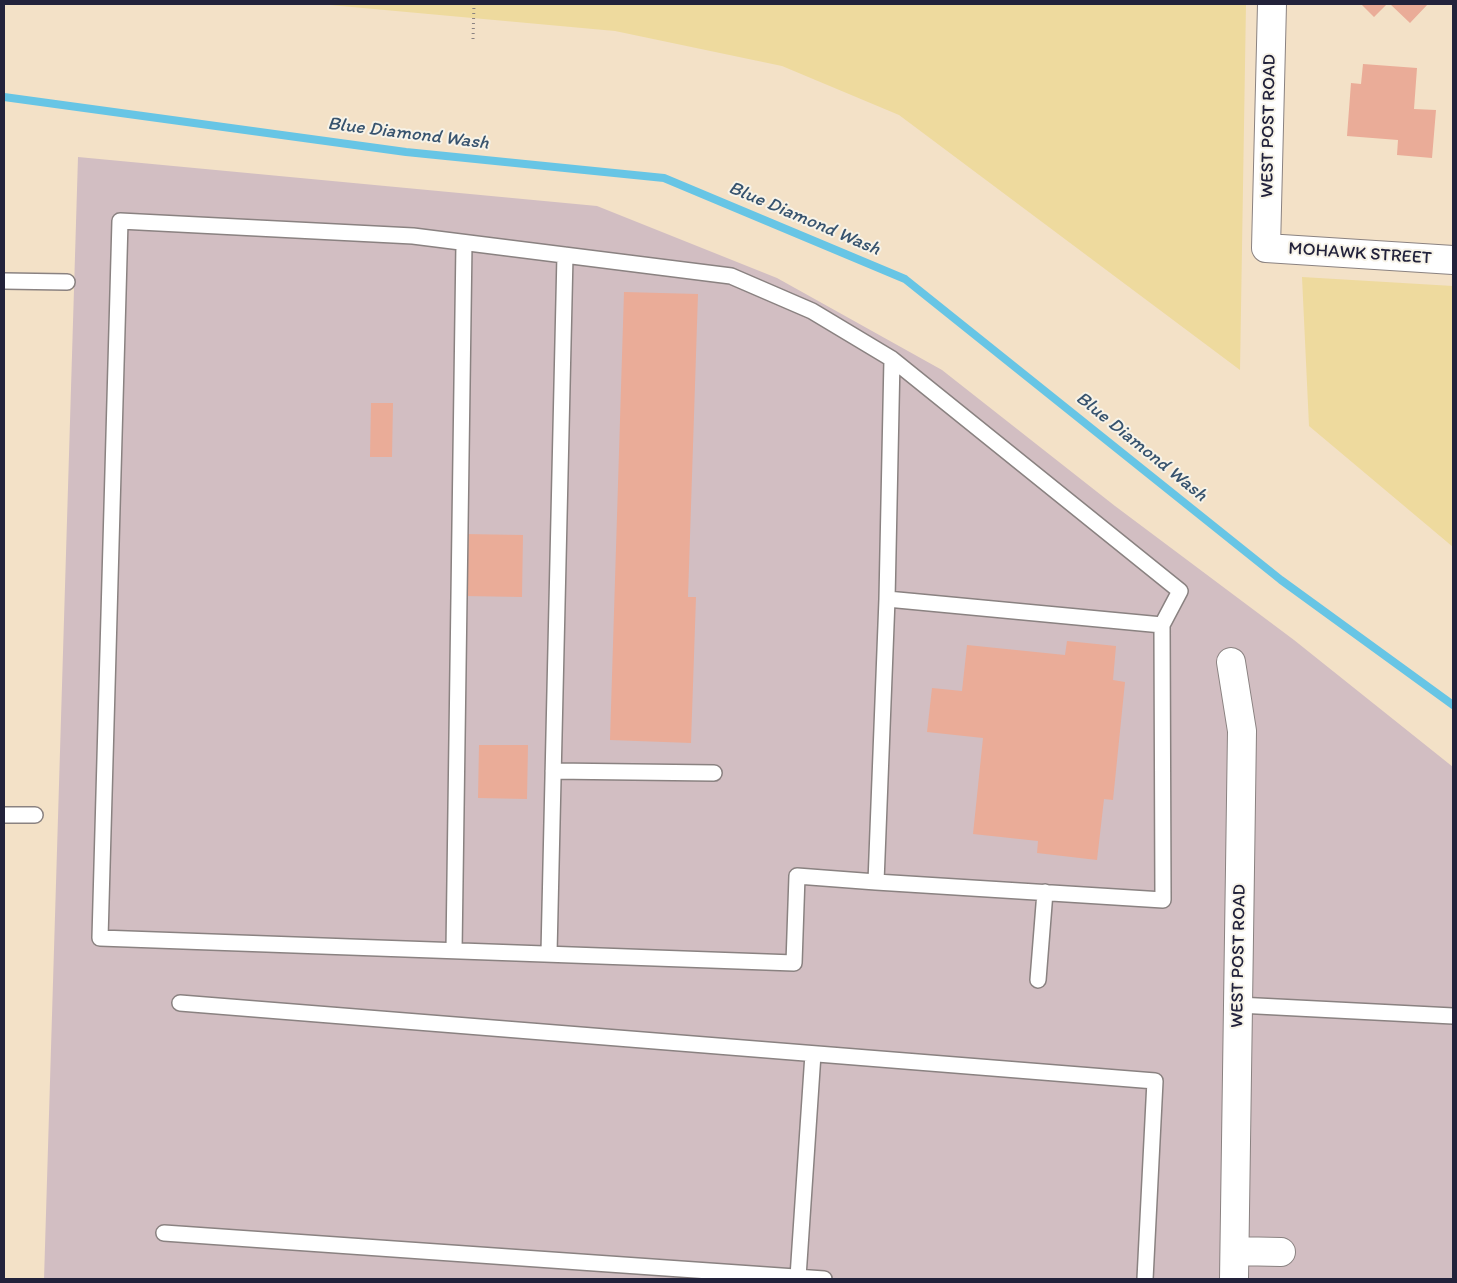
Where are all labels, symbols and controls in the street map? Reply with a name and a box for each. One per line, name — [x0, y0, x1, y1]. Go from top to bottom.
street label: WEST POST ROAD — [1257, 54, 1281, 198]
water label: Blue Diamond Wash — [326, 113, 490, 155]
water label: Blue Diamond Wash — [725, 177, 883, 261]
street label: MOHAWK STREET — [1288, 238, 1432, 270]
water label: Blue Diamond Wash — [1071, 387, 1211, 507]
street label: WEST POST ROAD — [1227, 884, 1251, 1028]

